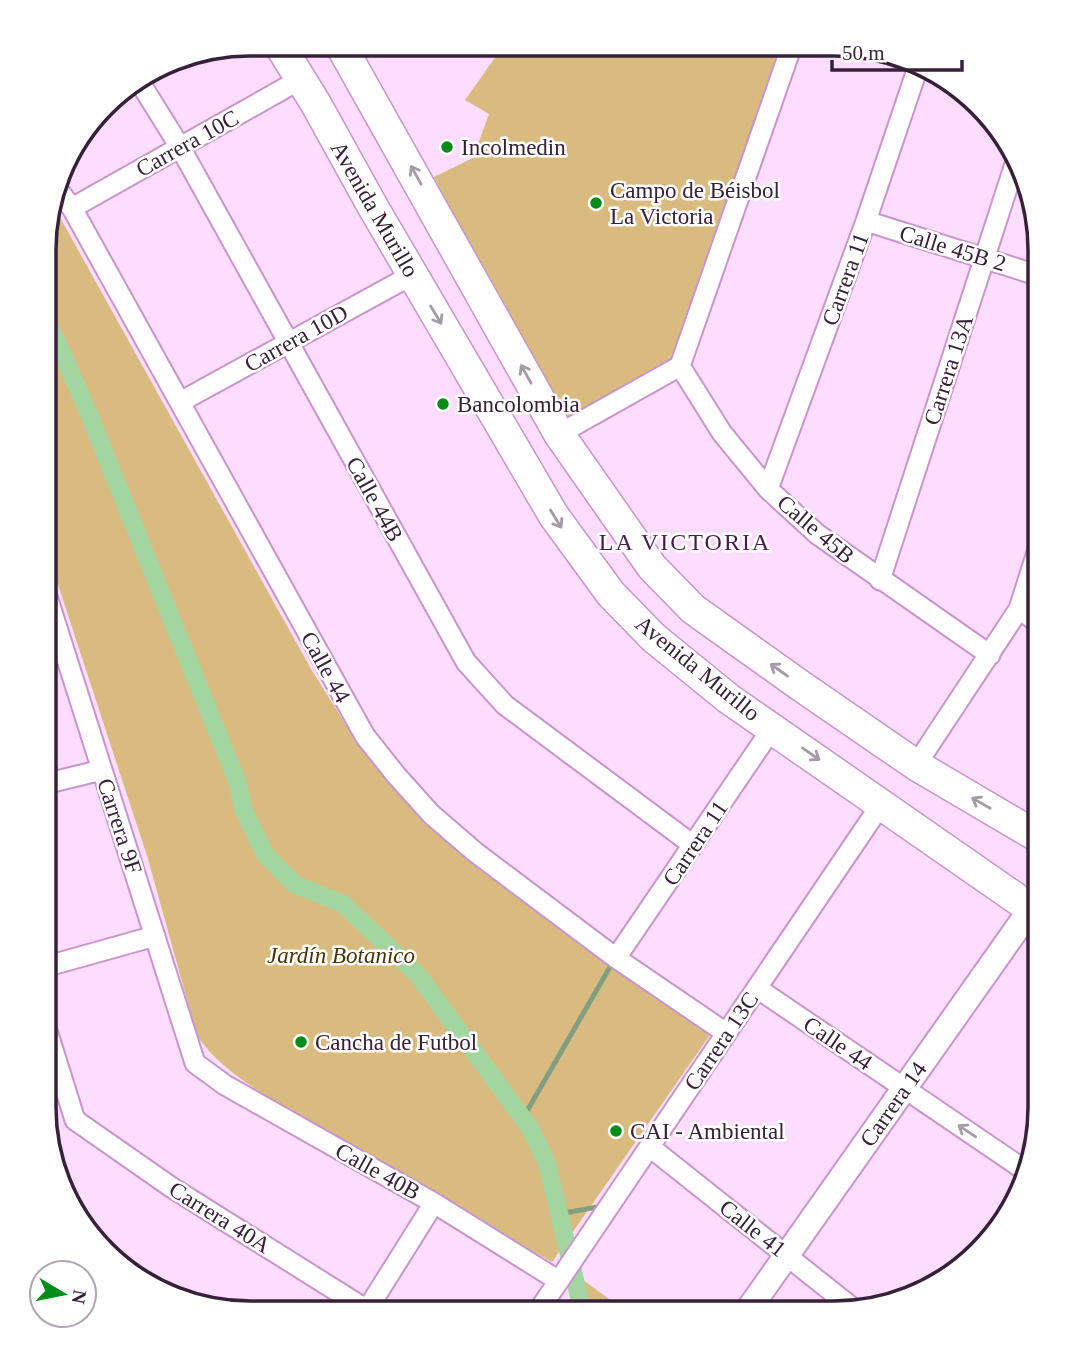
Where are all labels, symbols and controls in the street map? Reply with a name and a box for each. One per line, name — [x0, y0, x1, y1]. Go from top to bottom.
scale bar — [832, 28, 962, 72]
text: 50 m — [842, 41, 885, 65]
street label: Carrera 10C — [132, 105, 243, 182]
place label: Incolmedin — [461, 135, 566, 160]
street label: Avenida Murillo — [326, 137, 423, 281]
marker: Incolmedin — [439, 139, 455, 155]
one-way arrow — [409, 166, 423, 186]
place label: Campo de Béisbol La Victoria — [610, 178, 780, 229]
marker: Campo de Béisbol La Victoria — [588, 195, 604, 211]
street label: Calle 45B 2 — [897, 220, 1009, 276]
street label: Carrera 11 — [817, 229, 874, 329]
street label: Carrera 10D — [240, 300, 352, 377]
one-way arrow — [429, 304, 443, 324]
street label: Carrera 13A — [919, 312, 978, 428]
one-way arrow — [519, 365, 533, 385]
place label: Bancolombia — [457, 392, 580, 417]
marker: Bancolombia — [435, 396, 451, 412]
street label: Calle 44B — [341, 453, 408, 546]
street label: Calle 45B — [772, 490, 859, 569]
one-way arrow — [549, 509, 564, 528]
district label: LA VICTORIA — [599, 529, 771, 555]
street label: Avenida Murillo — [631, 611, 765, 726]
street label: Calle 44 — [296, 627, 355, 708]
one-way arrow — [770, 663, 789, 677]
one-way arrow — [801, 747, 820, 761]
street label: Carrera 9F — [92, 775, 147, 877]
street label: Carrera 11 — [658, 796, 733, 890]
one-way arrow — [972, 796, 992, 810]
park label: Jardín Botanico — [267, 943, 415, 968]
street label: Carrera 13C — [679, 987, 763, 1095]
street label: Calle 44 — [799, 1011, 877, 1076]
place label: Cancha de Futbol — [315, 1030, 477, 1055]
marker: Cancha de Futbol — [293, 1034, 309, 1050]
street label: Carrera 14 — [855, 1057, 932, 1151]
place label: CAI - Ambiental — [630, 1119, 785, 1144]
marker: CAI - Ambiental — [608, 1123, 624, 1139]
one-way arrow — [957, 1124, 977, 1138]
street label: Calle 40B — [331, 1138, 424, 1205]
street label: Carrera 40A — [165, 1177, 275, 1259]
street label: Calle 41 — [715, 1195, 791, 1262]
north arrow — [28, 1259, 98, 1329]
text: N — [68, 1288, 91, 1306]

